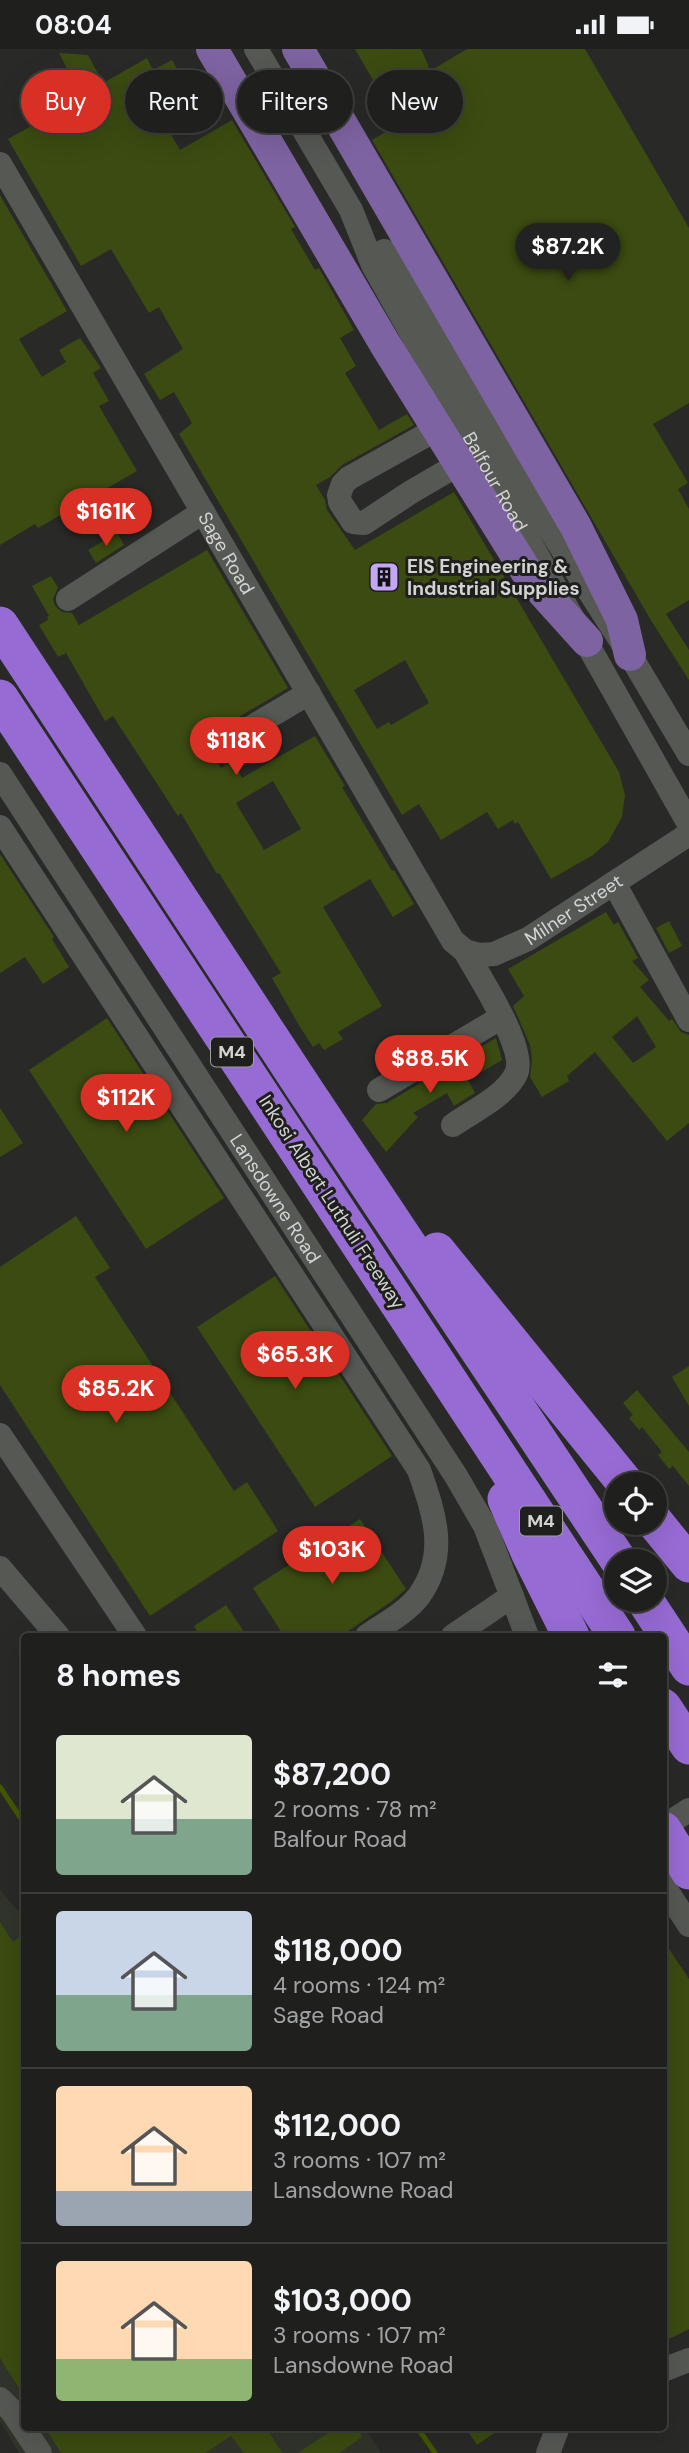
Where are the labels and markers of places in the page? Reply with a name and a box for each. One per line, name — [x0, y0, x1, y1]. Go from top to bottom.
pin: $87.2K — [511, 223, 625, 283]
pin: $161K — [57, 489, 155, 548]
place label: EIS Engineering & Industrial Supplies — [407, 554, 580, 601]
building icon: EIS Engineering & Industrial Supplies — [367, 560, 401, 594]
pin: $118K — [187, 717, 285, 777]
pin: $88.5K — [373, 1035, 487, 1095]
pin: $112K — [77, 1075, 175, 1134]
pin: $65.3K — [238, 1331, 352, 1391]
pin: $85.2K — [59, 1365, 173, 1425]
pin: $103K — [283, 1527, 381, 1586]

